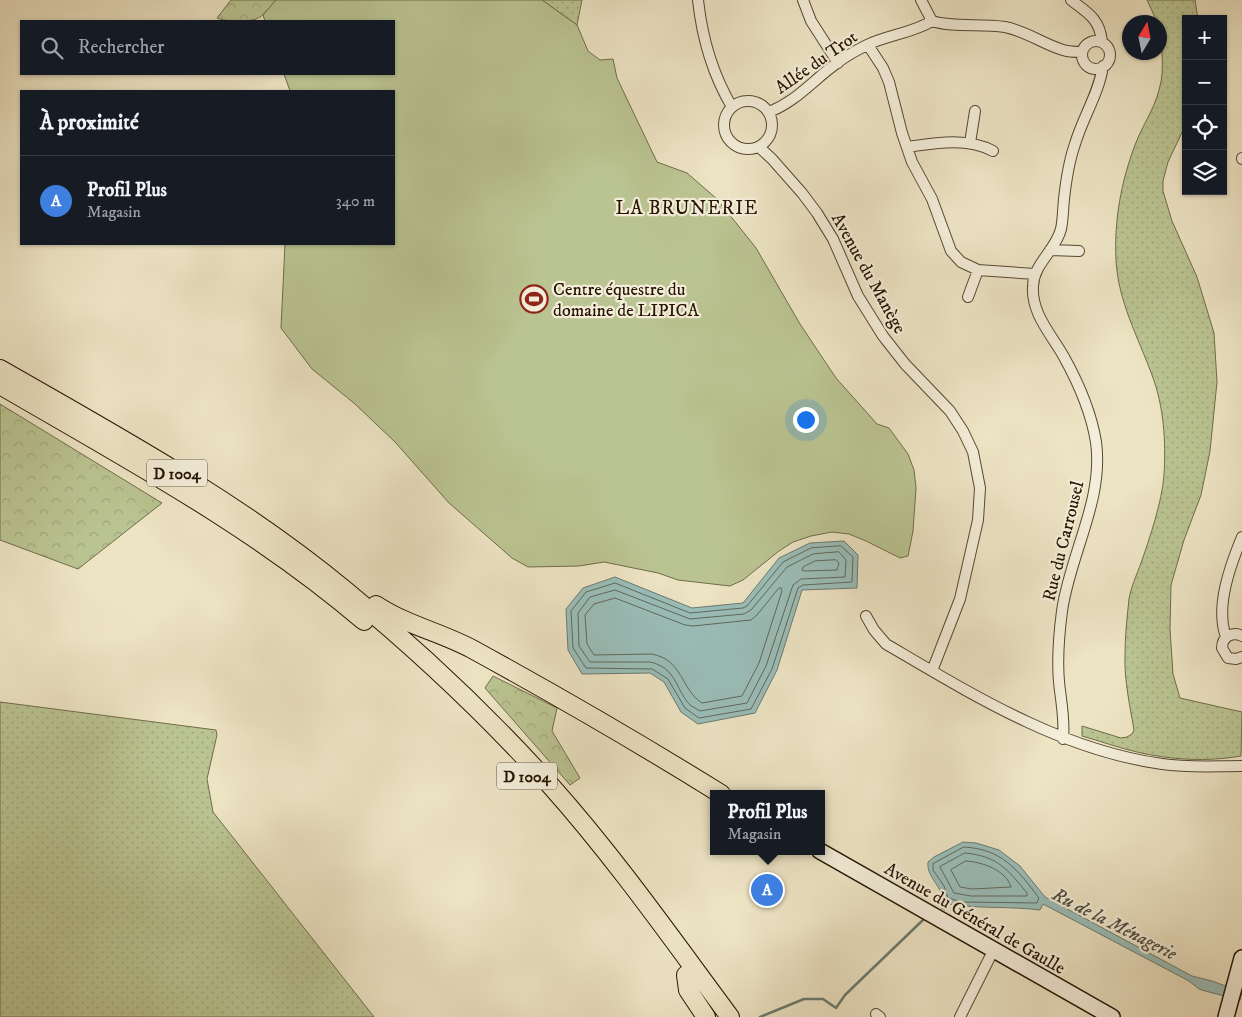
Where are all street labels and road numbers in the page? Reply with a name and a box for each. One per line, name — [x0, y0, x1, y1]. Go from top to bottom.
street label: Allée du Trot — [771, 26, 862, 99]
street label: Avenue du Manège — [826, 209, 910, 338]
road number: D 1004 — [147, 459, 207, 486]
street label: Rue du Carrousel — [1038, 478, 1090, 604]
road number: D 1004 — [497, 762, 557, 789]
street label: Avenue du Général de Gaulle — [880, 858, 1069, 980]

